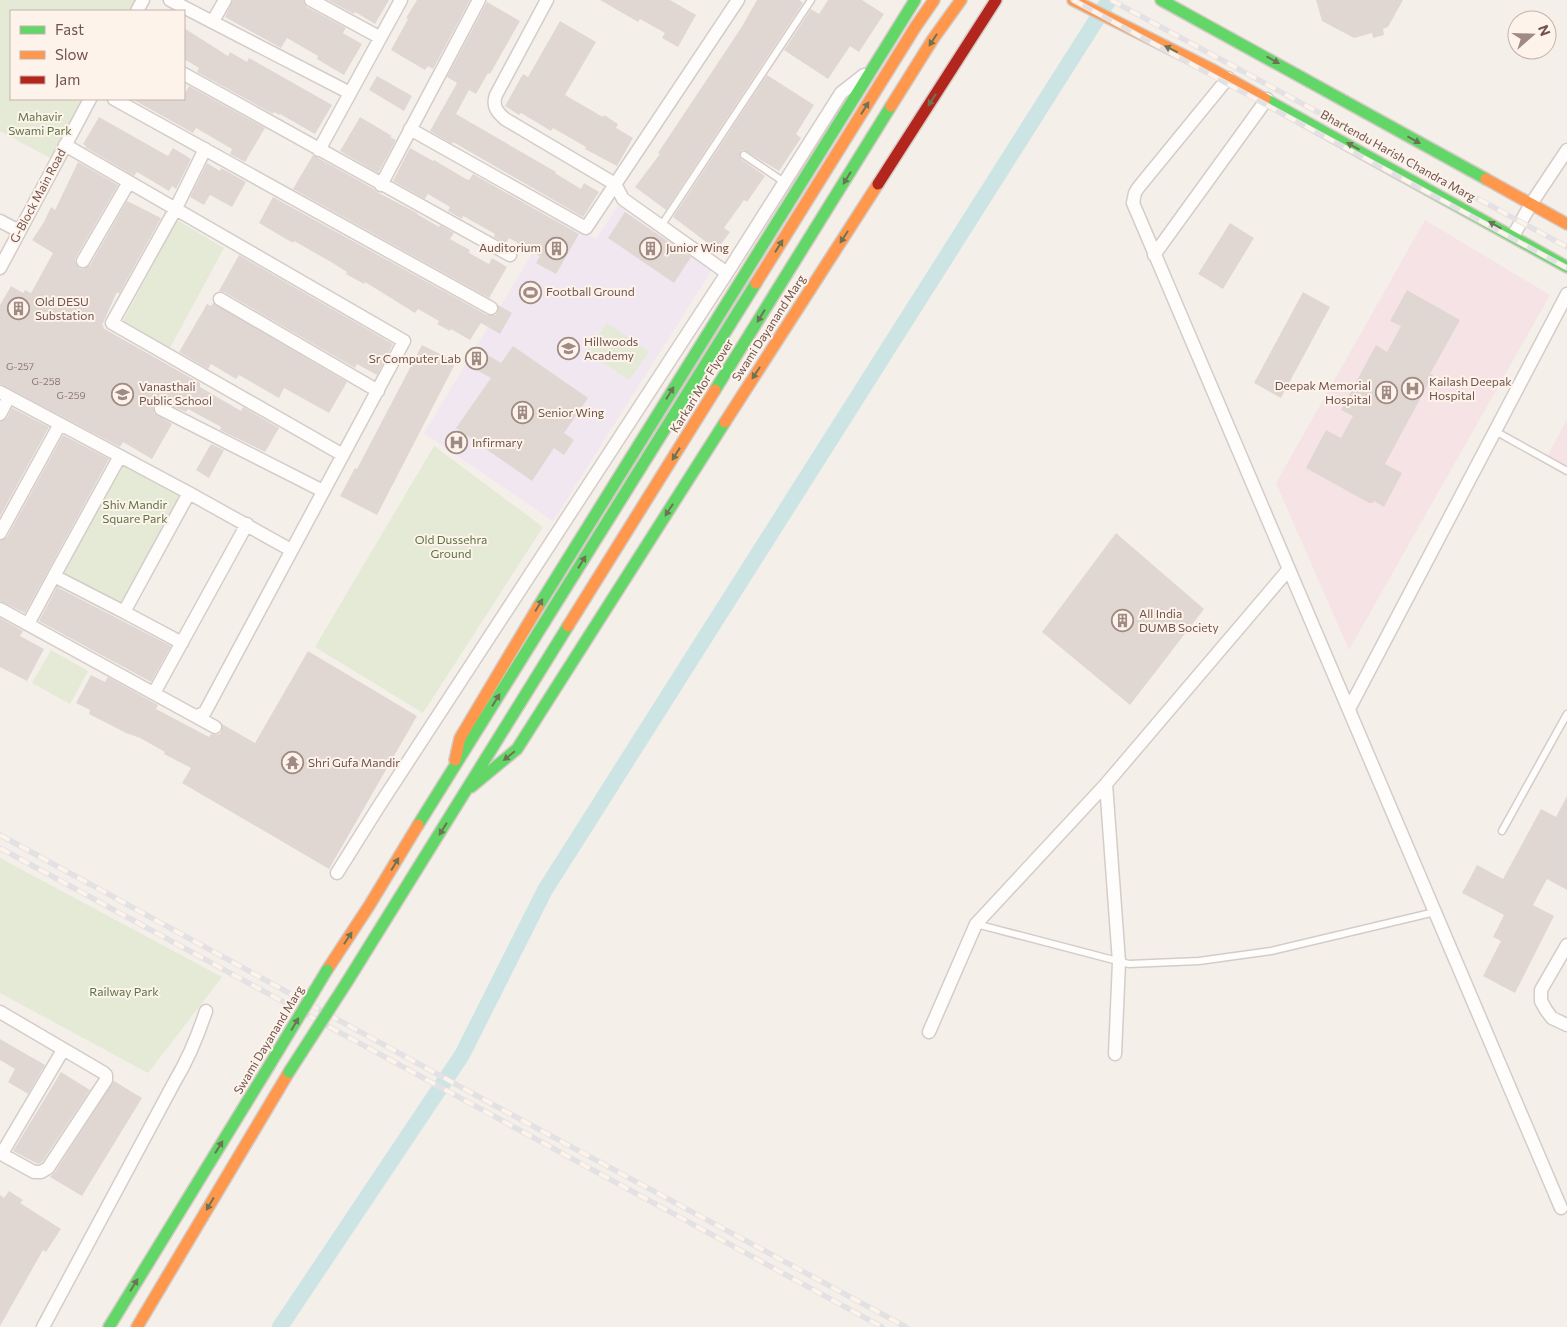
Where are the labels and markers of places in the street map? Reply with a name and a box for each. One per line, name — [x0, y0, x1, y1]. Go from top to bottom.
building icon: Auditorium — [545, 236, 569, 260]
building icon: Junior Wing — [638, 236, 662, 260]
place label: Auditorium — [479, 240, 541, 254]
place label: Junior Wing — [666, 240, 730, 255]
sports icon: Football Ground — [518, 280, 542, 304]
place label: Football Ground — [546, 284, 635, 298]
place label: Old DESU Substation — [35, 294, 94, 322]
building icon: Old DESU Substation — [7, 297, 31, 321]
place label: Hillwoods Academy — [584, 334, 638, 362]
school or university icon: Hillwoods Academy — [556, 337, 580, 361]
building icon: Sr Computer Lab — [465, 347, 489, 371]
place label: Sr Computer Lab — [369, 351, 461, 365]
place label: Kailash Deepak Hospital — [1429, 374, 1512, 402]
hospital icon: Kailash Deepak Hospital — [1401, 377, 1425, 401]
place label: Deepak Memorial Hospital — [1275, 378, 1371, 406]
place label: Vanasthali Public School — [139, 379, 212, 407]
building icon: Deepak Memorial Hospital — [1375, 381, 1399, 405]
school or university icon: Vanasthali Public School — [111, 382, 135, 406]
building icon: Senior Wing — [510, 401, 534, 425]
place label: Senior Wing — [538, 405, 605, 419]
hospital icon: Infirmary — [444, 431, 468, 455]
place label: Infirmary — [472, 435, 523, 449]
place label: All India DUMB Society — [1139, 606, 1219, 634]
building icon: All India DUMB Society — [1111, 609, 1135, 633]
temple icon: Shri Gufa Mandir — [280, 751, 304, 775]
place label: Shri Gufa Mandir — [308, 755, 400, 769]

